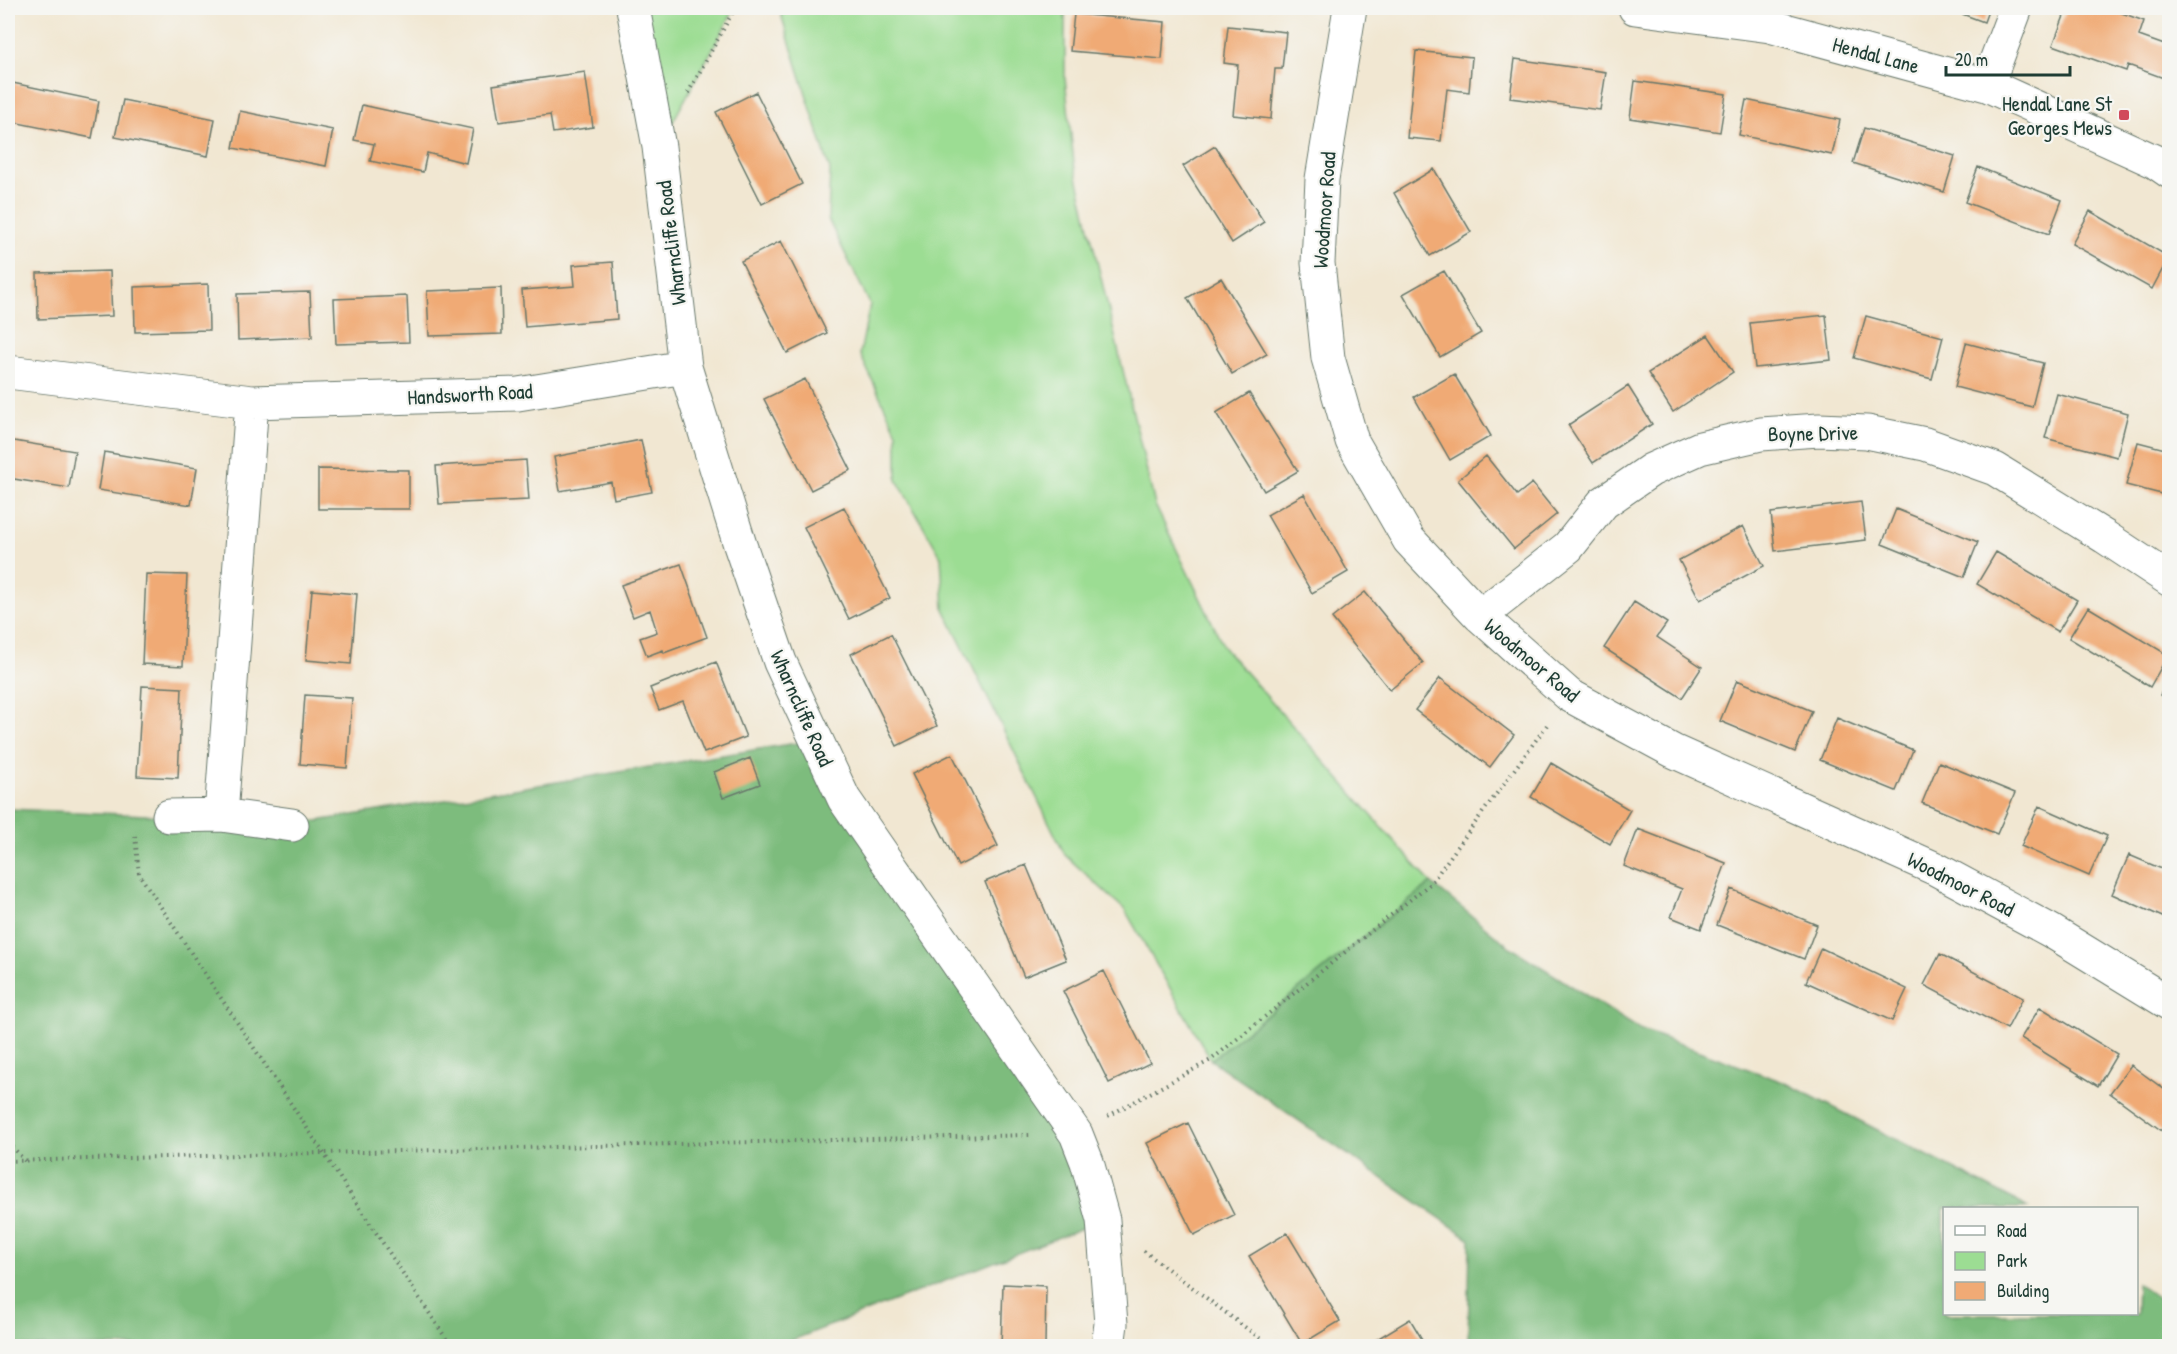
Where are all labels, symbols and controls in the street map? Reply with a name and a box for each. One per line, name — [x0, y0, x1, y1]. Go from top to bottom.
street label: Hendal Lane — [1830, 30, 1922, 80]
scale bar — [1946, 39, 2070, 77]
text: 20 m — [1955, 47, 1988, 72]
place label: Hendal Lane St Georges Mews — [2002, 89, 2113, 142]
marker: Hendal Lane St Georges Mews — [2117, 108, 2131, 122]
street label: Woodmoor Road — [1305, 151, 1343, 269]
street label: Wharncliffe Road — [649, 179, 693, 307]
street label: Handsworth Road — [407, 376, 533, 412]
street label: Boyne Drive — [1768, 418, 1858, 448]
street label: Woodmoor Road — [1478, 611, 1586, 709]
street label: Wharncliffe Road — [763, 645, 841, 771]
street label: Woodmoor Road — [1902, 845, 2020, 923]
legend — [1943, 1207, 2138, 1315]
text: Road — [1997, 1218, 2027, 1243]
text: Park — [1997, 1248, 2028, 1273]
text: Building — [1997, 1278, 2049, 1303]

